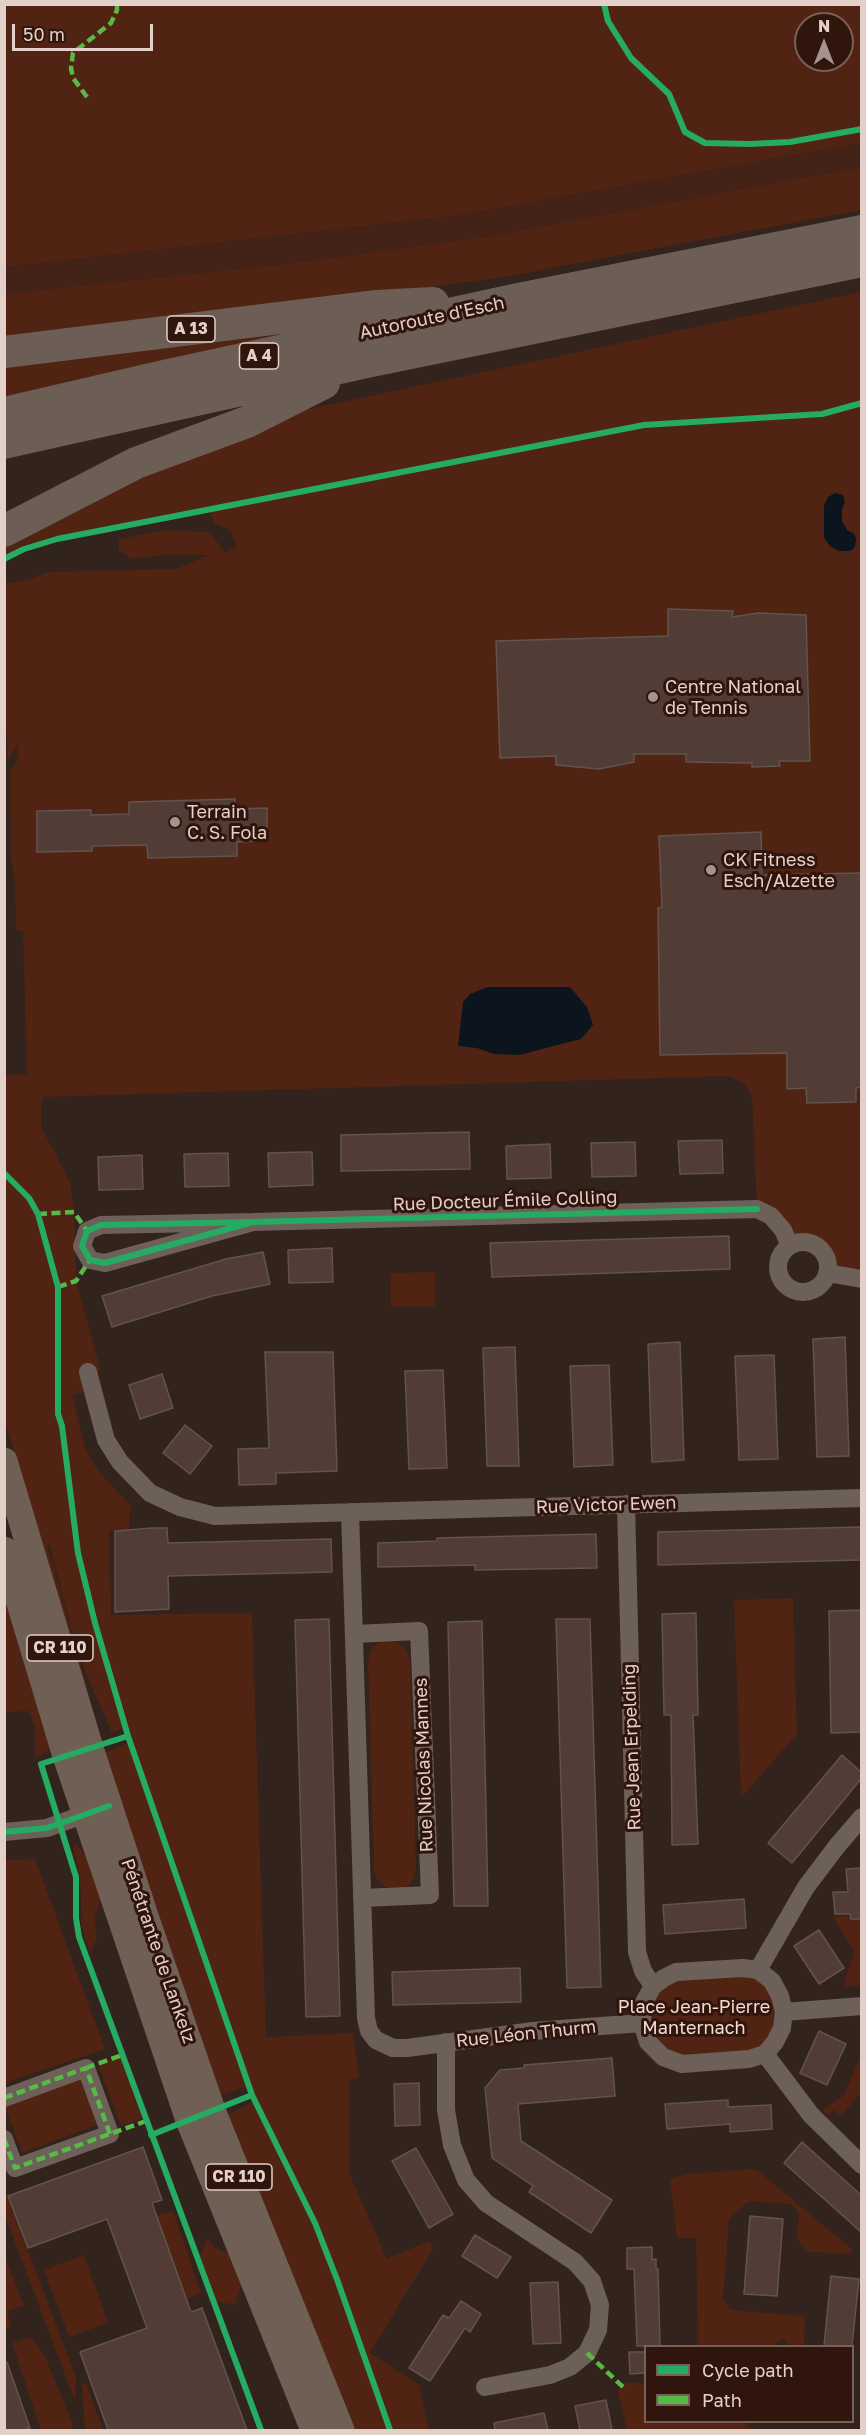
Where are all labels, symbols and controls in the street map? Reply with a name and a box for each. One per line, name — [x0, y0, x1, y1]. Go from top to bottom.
scale bar — [15, 12, 156, 50]
north arrow — [794, 12, 854, 72]
text: N — [818, 16, 830, 36]
text: 50 m — [23, 23, 65, 45]
street label: Autoroute d'Esch — [358, 292, 506, 344]
road number: A 13 — [167, 316, 215, 342]
road number: A 4 — [240, 343, 278, 369]
place label: Centre National de Tennis — [665, 676, 801, 718]
marker: Centre National de Tennis — [646, 690, 660, 704]
place label: Terrain C. S. Fola — [187, 801, 267, 844]
marker: Terrain C. S. Fola — [168, 815, 182, 829]
place label: CK Fitness Esch/Alzette — [723, 849, 835, 892]
marker: CK Fitness Esch/Alzette — [704, 863, 718, 877]
street label: Rue Docteur Émile Colling — [392, 1186, 618, 1216]
street label: Rue Victor Ewen — [535, 1492, 677, 1518]
road number: CR 110 — [27, 1635, 93, 1661]
street label: Rue Jean Erpelding — [618, 1663, 646, 1831]
street label: Rue Nicolas Mannes — [410, 1677, 438, 1853]
street label: Pénétrante de Lankelz — [116, 1856, 200, 2046]
park label: Place Jean-Pierre Manternach — [618, 1996, 770, 2038]
street label: Rue Léon Thurm — [455, 2016, 597, 2052]
road number: CR 110 — [206, 2164, 272, 2190]
legend — [644, 2345, 854, 2423]
text: Cycle path — [702, 2359, 794, 2381]
text: Path — [702, 2389, 742, 2411]

